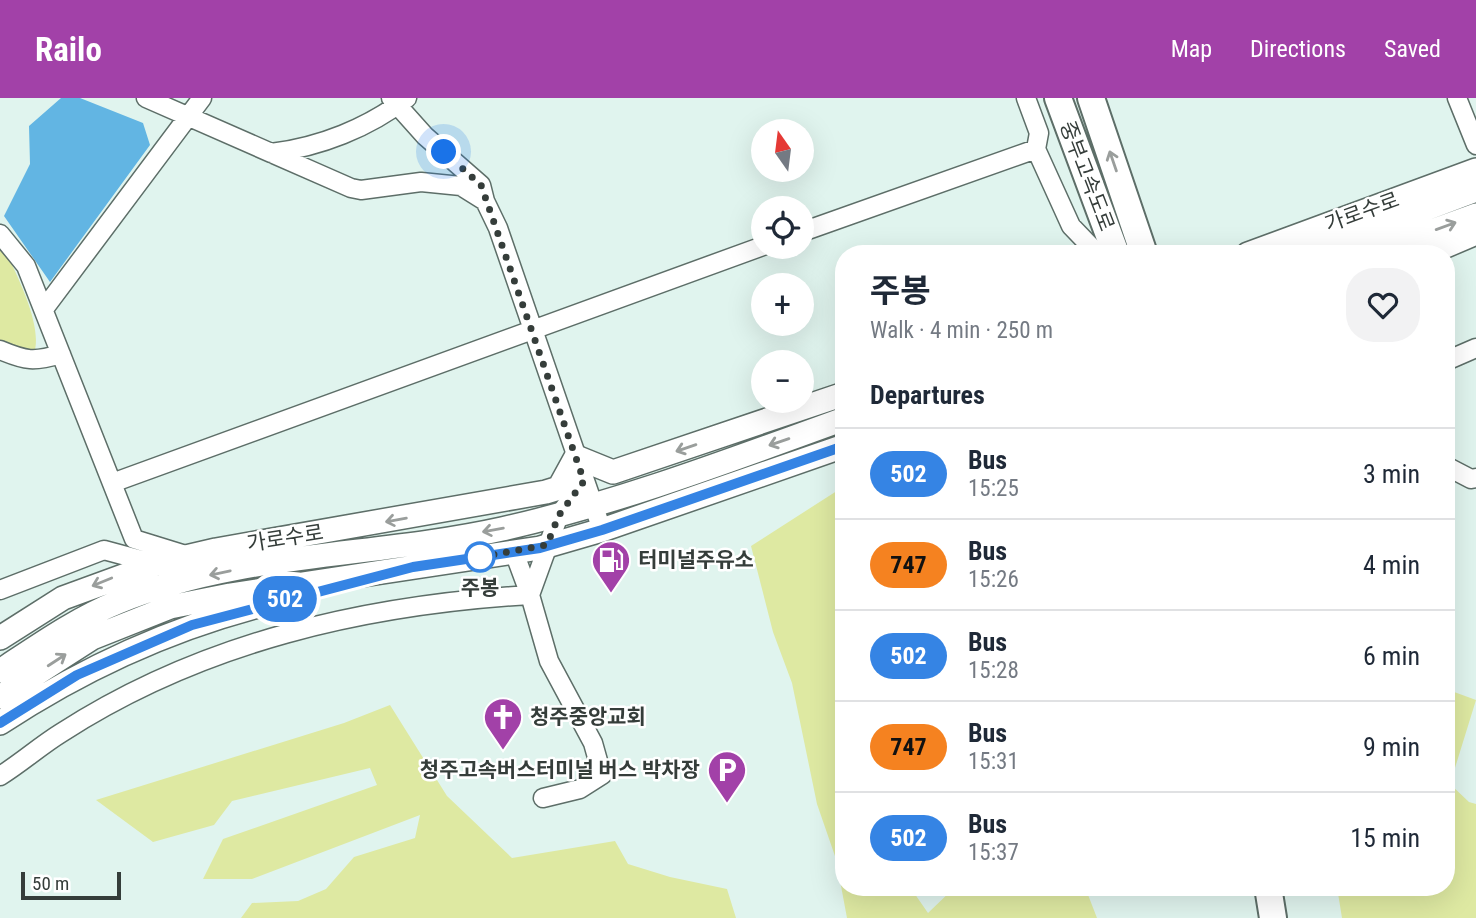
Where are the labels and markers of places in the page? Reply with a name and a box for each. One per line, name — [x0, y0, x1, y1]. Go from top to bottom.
fuel station icon: 터미널주유소 — [590, 539, 632, 594]
marker: 주봉 — [465, 542, 495, 572]
place label: 터미널주유소 — [638, 548, 754, 572]
place label: 주봉 — [461, 576, 499, 600]
church icon: 청주중앙교회 — [482, 696, 524, 751]
place label: 청주중앙교회 — [530, 705, 646, 729]
parking icon: 청주고속버스터미널 버스 박차장 — [706, 749, 748, 804]
place label: 청주고속버스터미널 버스 박차장 — [420, 758, 700, 782]

